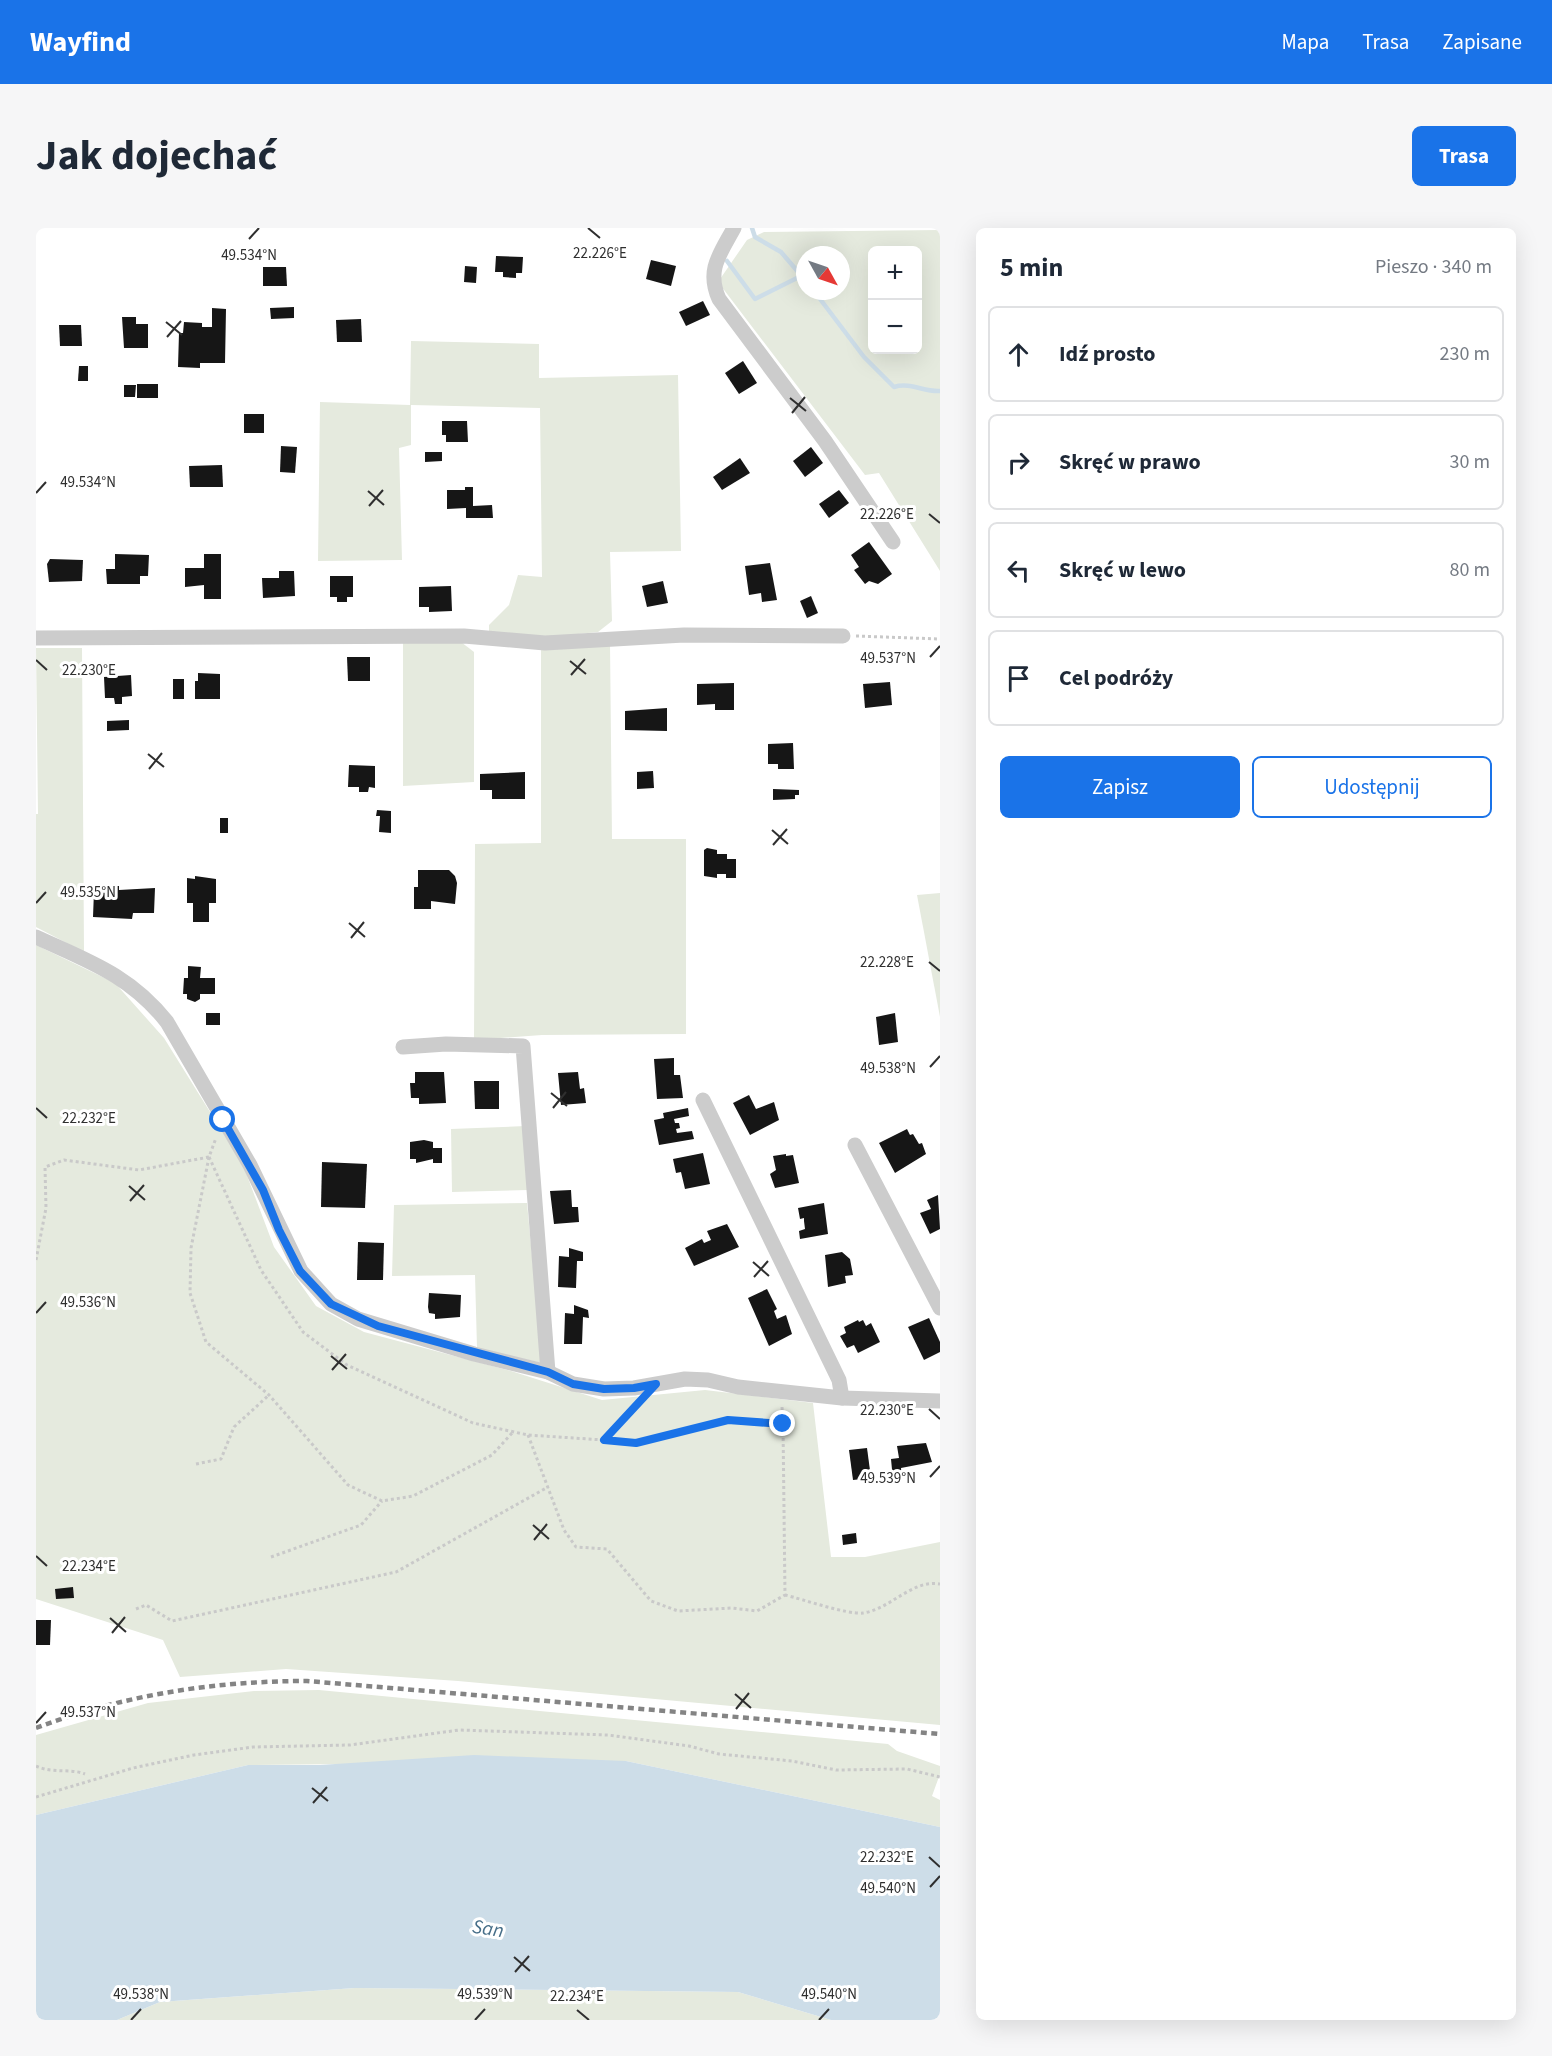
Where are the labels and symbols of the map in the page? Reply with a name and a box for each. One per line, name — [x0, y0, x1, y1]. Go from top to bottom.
text: 22.226°E — [573, 243, 627, 264]
text: 49.534°N — [221, 245, 277, 266]
north arrow — [796, 246, 850, 300]
text: 49.534°N — [60, 472, 116, 493]
text: 22.226°E — [860, 504, 914, 525]
text: 49.537°N — [860, 648, 916, 669]
text: 22.230°E — [62, 660, 116, 681]
text: 49.535°N — [60, 882, 116, 903]
text: 22.228°E — [860, 952, 914, 973]
text: 49.538°N — [860, 1058, 916, 1079]
route start — [209, 1106, 235, 1132]
text: 22.232°E — [62, 1108, 116, 1129]
text: 49.536°N — [60, 1292, 116, 1313]
text: 22.230°E — [860, 1400, 914, 1421]
route end — [769, 1410, 795, 1436]
text: 49.539°N — [860, 1468, 916, 1489]
text: 22.234°E — [62, 1556, 116, 1577]
text: 49.537°N — [60, 1702, 116, 1723]
text: 22.232°E — [860, 1847, 914, 1868]
text: 49.540°N — [860, 1878, 916, 1899]
water label: San — [470, 1913, 506, 1945]
text: 49.538°N — [113, 1984, 169, 2005]
text: 49.539°N — [457, 1984, 513, 2005]
text: 49.540°N — [801, 1984, 857, 2005]
text: 22.234°E — [550, 1986, 604, 2007]

